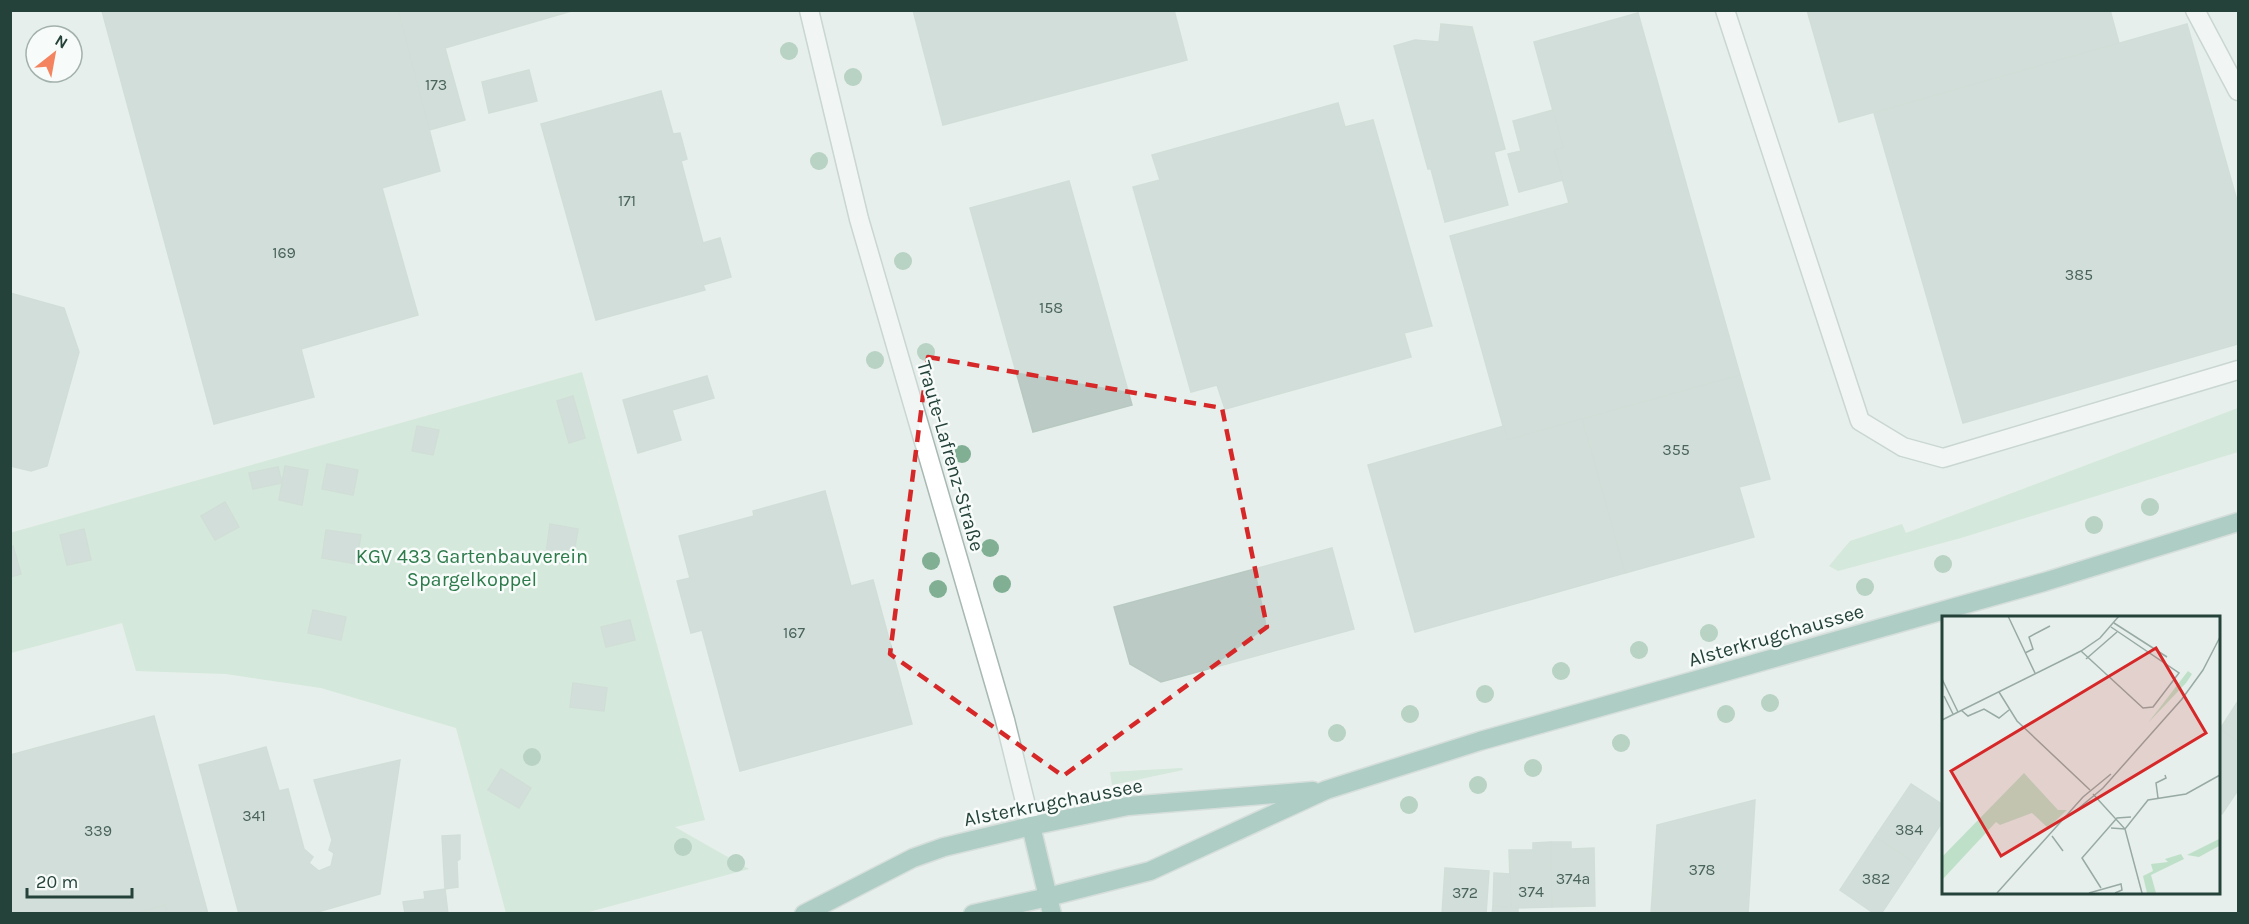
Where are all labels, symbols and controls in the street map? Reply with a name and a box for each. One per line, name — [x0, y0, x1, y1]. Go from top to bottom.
north arrow — [24, 24, 84, 84]
text: N — [52, 30, 71, 53]
house number: 173 — [425, 75, 447, 94]
house number: 171 — [618, 191, 636, 210]
house number: 169 — [272, 243, 296, 262]
house number: 385 — [2065, 265, 2093, 284]
house number: 158 — [1039, 298, 1063, 317]
street label: Traute-Lafrenz-Straße — [912, 358, 989, 554]
house number: 355 — [1662, 440, 1690, 459]
park label: KGV 433 Gartenbauverein Spargelkoppel — [356, 545, 588, 591]
street label: Alsterkrugchaussee — [1686, 599, 1867, 672]
inset map — [1942, 616, 2219, 894]
house number: 167 — [783, 623, 805, 642]
street label: Alsterkrugchaussee — [962, 774, 1144, 831]
house number: 341 — [242, 806, 266, 825]
house number: 384 — [1895, 820, 1923, 839]
house number: 339 — [84, 821, 112, 840]
house number: 378 — [1689, 860, 1715, 879]
scale bar — [27, 861, 132, 899]
house number: 374a — [1556, 869, 1590, 888]
house number: 382 — [1862, 869, 1890, 888]
text: 20 m — [36, 871, 78, 893]
house number: 374 — [1518, 882, 1544, 901]
house number: 372 — [1452, 883, 1478, 902]

